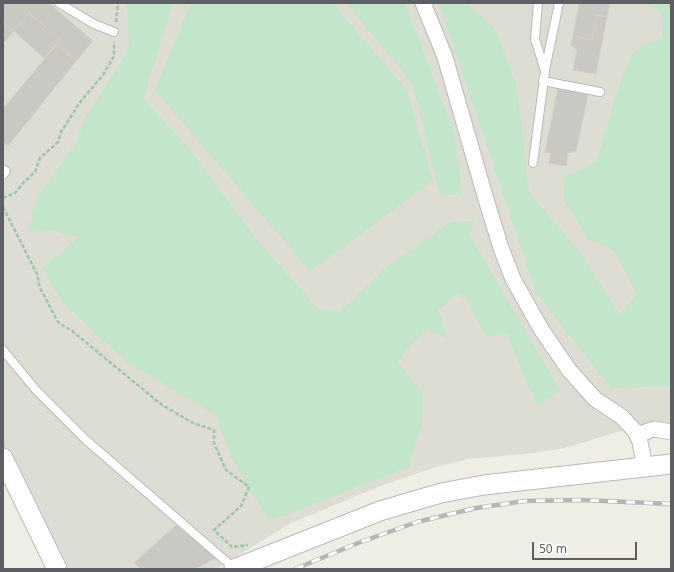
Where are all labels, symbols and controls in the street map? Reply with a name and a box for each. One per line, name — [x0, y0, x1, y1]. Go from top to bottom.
scale bar — [534, 534, 639, 560]
text: 50 m — [539, 540, 567, 557]

